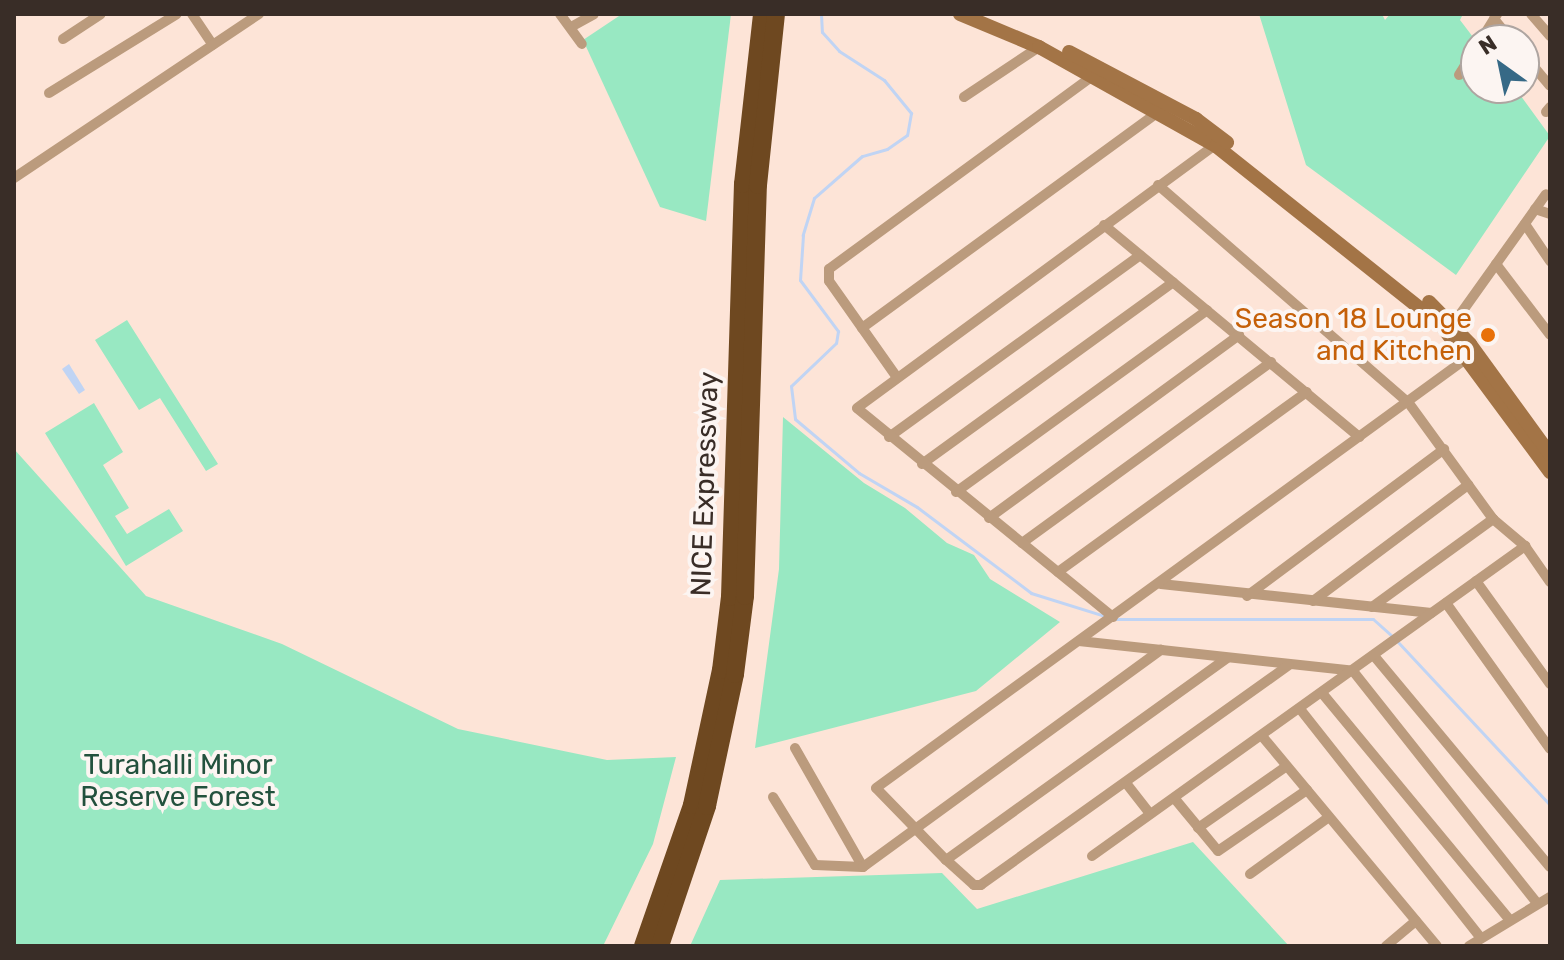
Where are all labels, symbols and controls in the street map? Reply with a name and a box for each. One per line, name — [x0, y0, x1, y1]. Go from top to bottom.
north arrow — [1460, 24, 1540, 104]
text: N — [1474, 30, 1502, 61]
place label: Season 18 Lounge and Kitchen — [1235, 302, 1472, 368]
marker: Season 18 Lounge and Kitchen — [1479, 326, 1497, 344]
street label: NICE Expressway — [684, 371, 726, 597]
park label: Turahalli Minor Reserve Forest — [80, 748, 276, 814]

